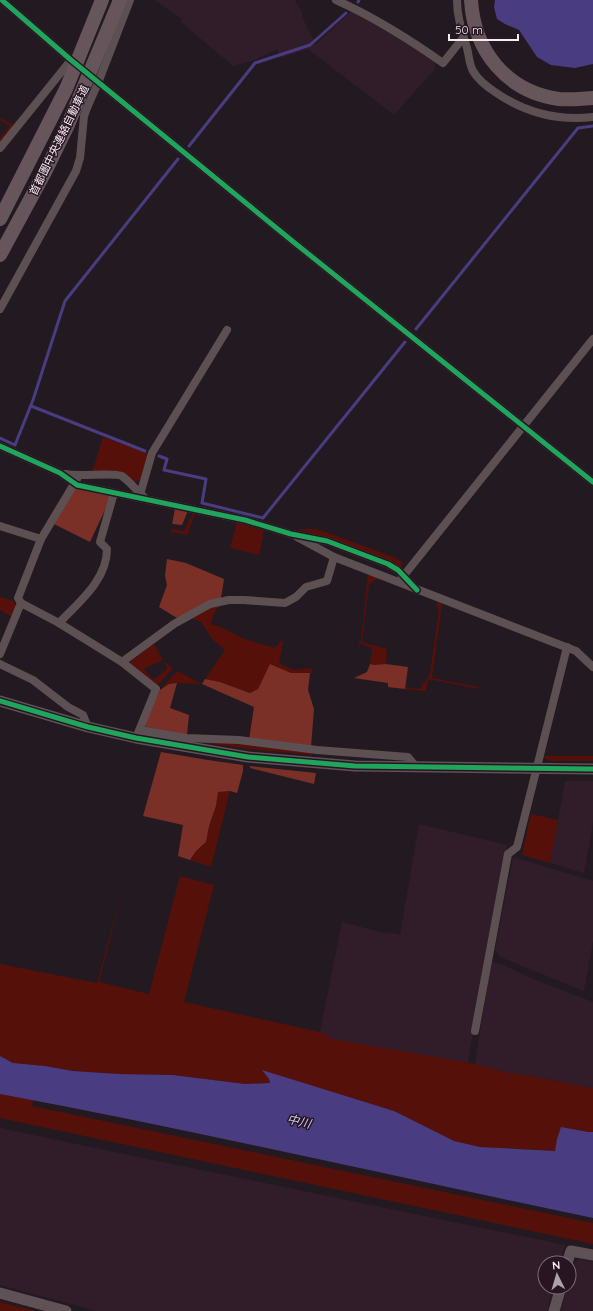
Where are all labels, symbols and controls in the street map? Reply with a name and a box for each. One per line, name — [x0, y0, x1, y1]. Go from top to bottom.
scale bar — [449, 16, 518, 42]
text: 50 m — [455, 22, 483, 37]
street label: 首都圏中央連絡自動車道 — [26, 83, 92, 197]
water label: 中川 — [286, 1111, 314, 1131]
north arrow — [537, 1255, 577, 1295]
text: N — [551, 1258, 561, 1272]

